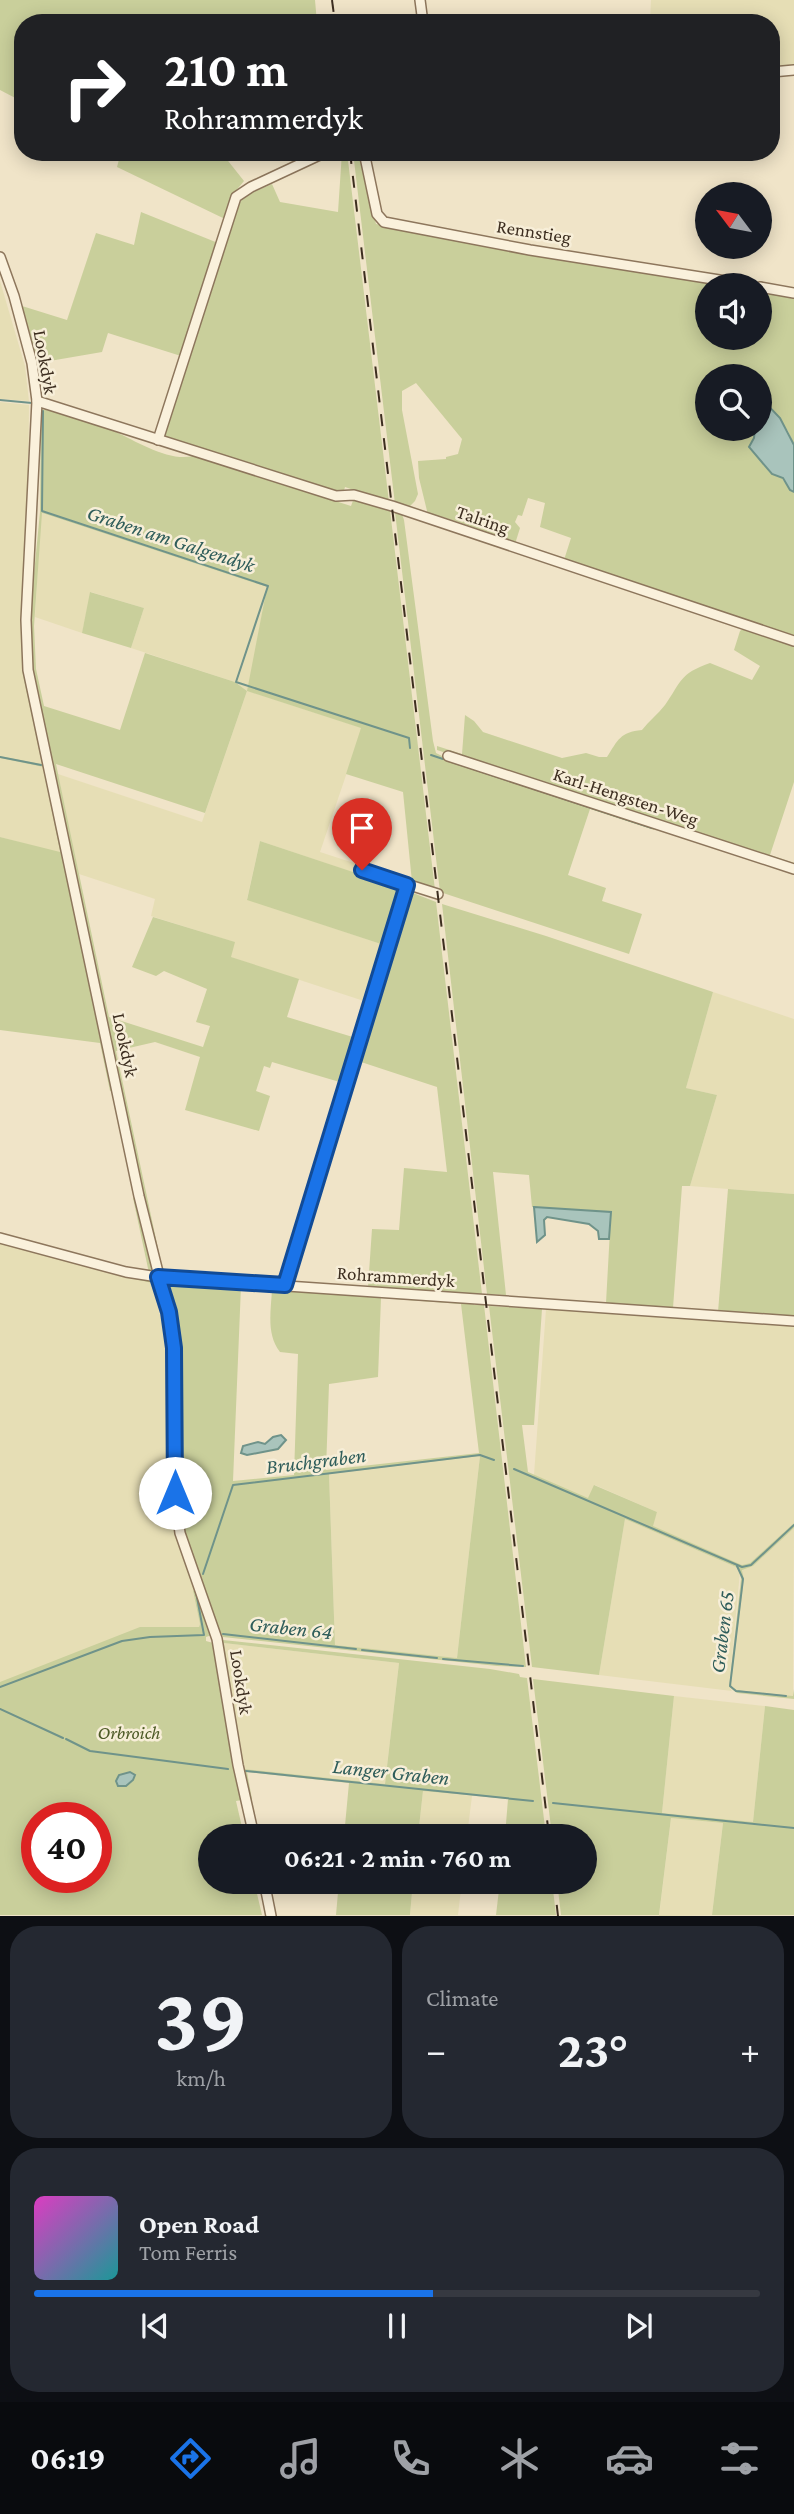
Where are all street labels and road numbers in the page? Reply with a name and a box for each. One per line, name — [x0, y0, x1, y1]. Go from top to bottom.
street label: Rennstieg — [495, 215, 573, 248]
street label: Lookdyk — [30, 328, 62, 397]
street label: Talring — [454, 501, 512, 538]
street label: Karl-Hengsten-Weg — [551, 763, 701, 830]
street label: Lookdyk — [108, 1011, 143, 1080]
street label: Rohrammerdyk — [336, 1262, 457, 1291]
street label: Lookdyk — [226, 1648, 257, 1717]

